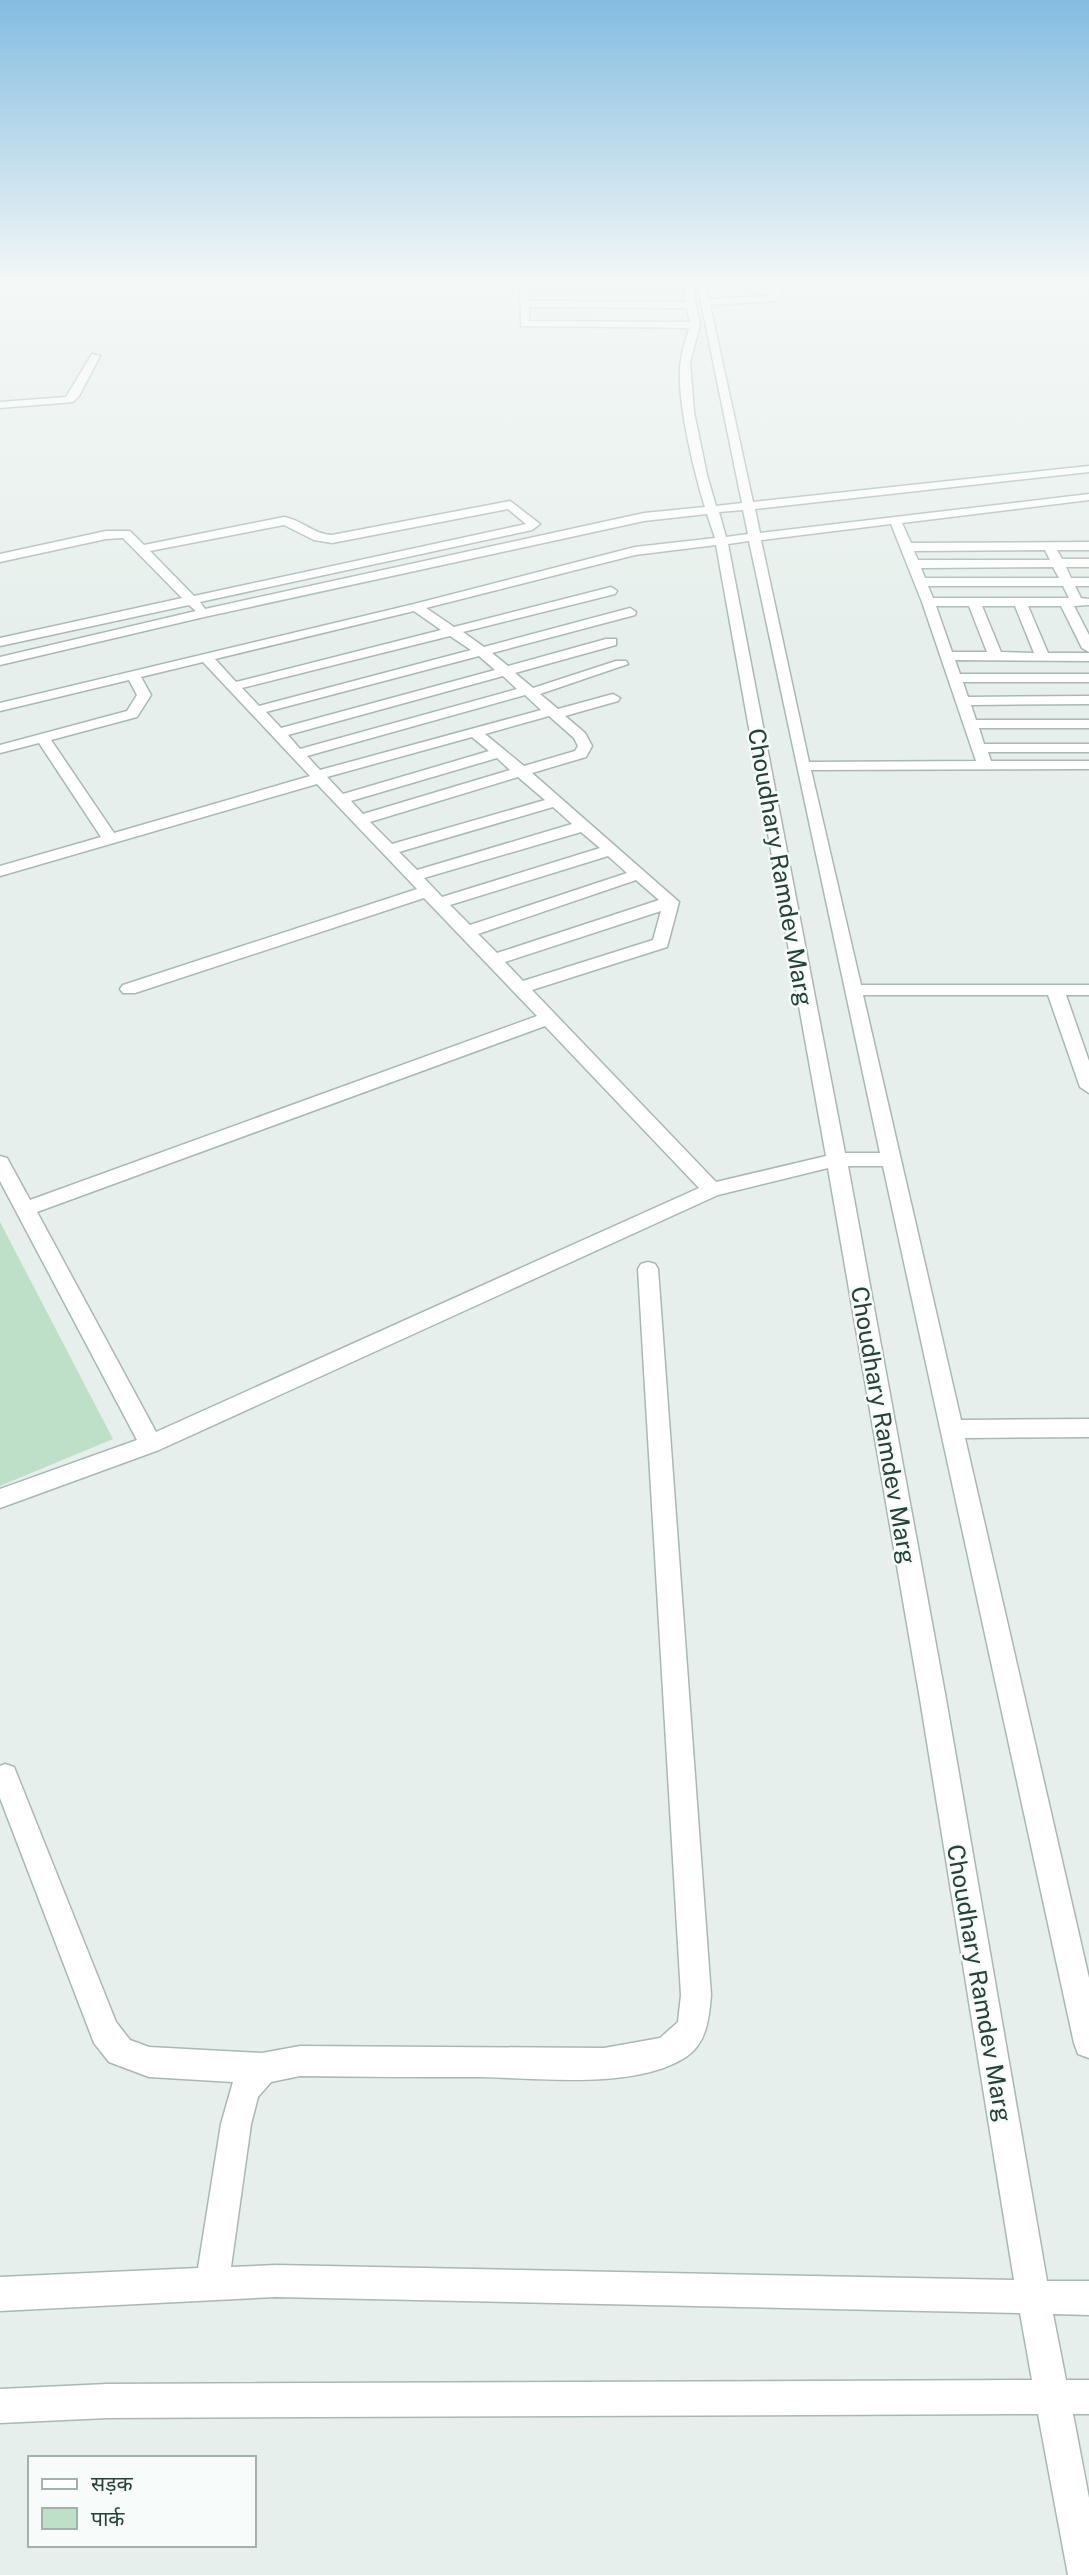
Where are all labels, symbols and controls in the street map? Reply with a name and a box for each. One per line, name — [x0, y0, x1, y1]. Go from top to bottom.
street label: Choudhary Ramdev Marg — [743, 726, 819, 1008]
street label: Choudhary Ramdev Marg — [846, 1284, 922, 1566]
street label: Choudhary Ramdev Marg — [942, 1842, 1018, 2124]
legend — [28, 2456, 256, 2547]
text: सड़क — [91, 2471, 133, 2496]
text: पार्क — [91, 2506, 125, 2531]

